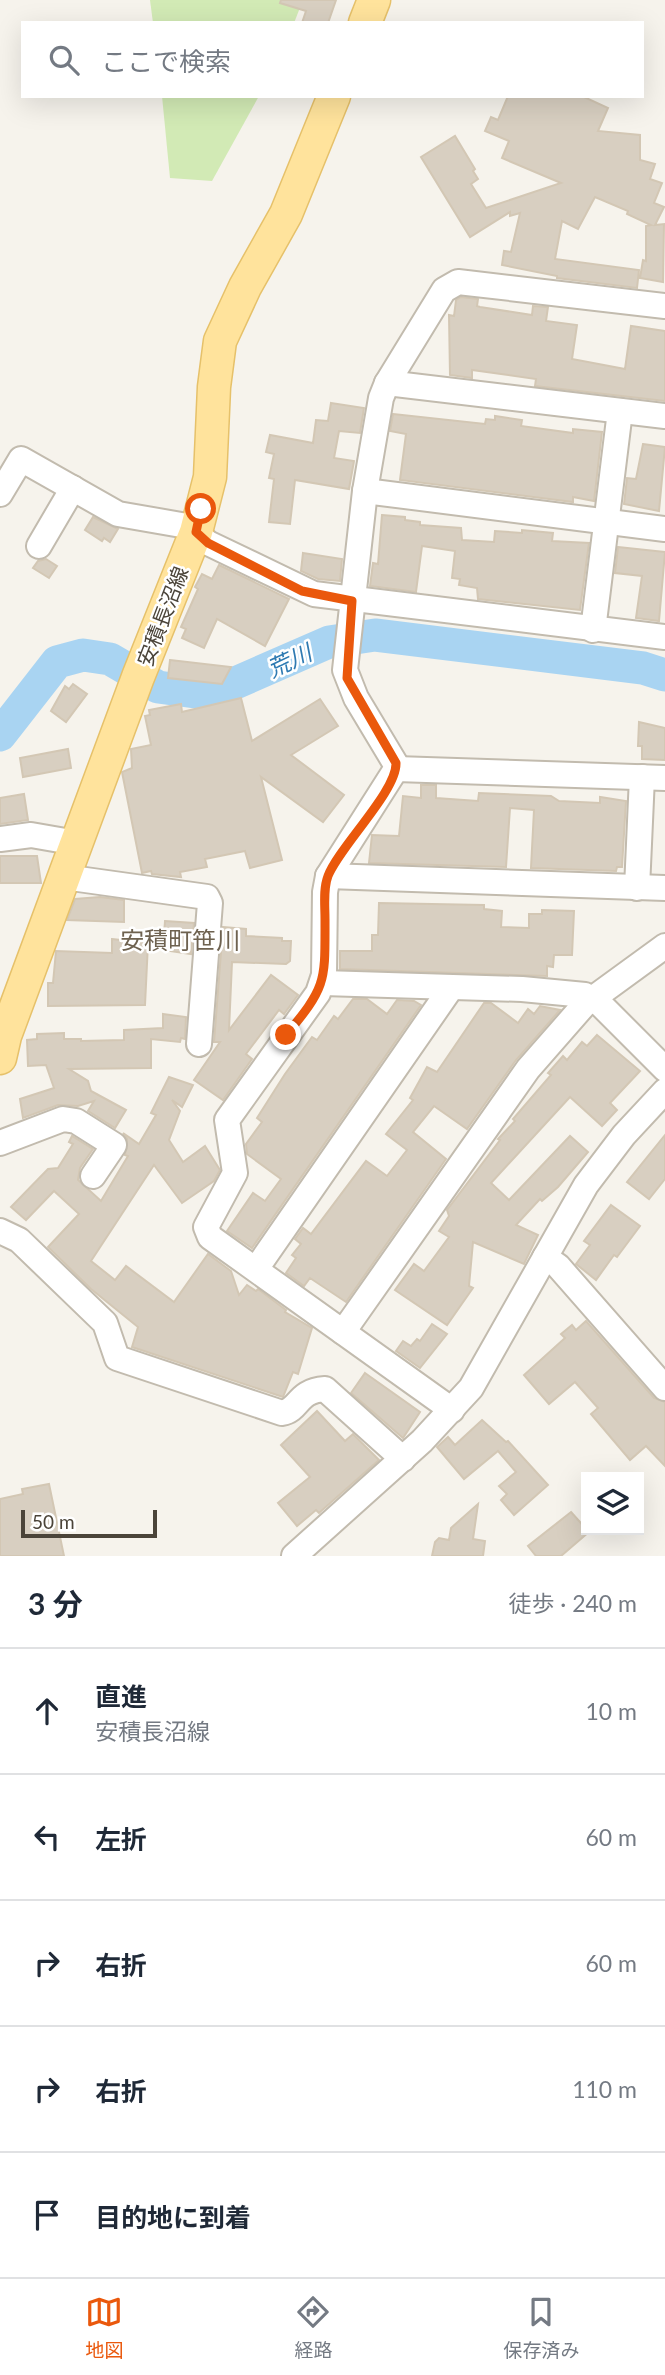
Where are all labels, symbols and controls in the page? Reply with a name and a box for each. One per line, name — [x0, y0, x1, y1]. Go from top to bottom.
search box — [21, 21, 644, 98]
icon: search — [45, 41, 83, 79]
text: ここで検索 — [101, 45, 231, 77]
route start — [185, 493, 216, 524]
street label: 安積長沼線 — [132, 563, 192, 669]
water label: 荒川 — [262, 636, 318, 682]
district label: 安積町笹川 — [120, 925, 240, 954]
route end — [270, 1019, 301, 1050]
map controls — [581, 1472, 644, 1535]
button: layers — [581, 1472, 644, 1535]
scale bar — [21, 1507, 158, 1539]
text: 50 m — [32, 1510, 75, 1533]
text: 3 分 — [28, 1585, 83, 1621]
text: 徒歩 · 240 m — [508, 1589, 637, 1617]
text: 直進 — [95, 1680, 147, 1712]
icon: ahead — [28, 1692, 66, 1730]
text: 10 m — [586, 1697, 637, 1725]
text: 安積長沼線 — [95, 1717, 210, 1745]
icon: left — [28, 1818, 66, 1856]
text: 左折 — [95, 1823, 147, 1855]
text: 60 m — [586, 1823, 637, 1851]
icon: right — [28, 1944, 66, 1982]
text: 右折 — [95, 1949, 147, 1981]
text: 60 m — [586, 1949, 637, 1977]
icon: right — [28, 2070, 66, 2108]
text: 右折 — [95, 2075, 147, 2107]
text: 110 m — [572, 2075, 637, 2103]
icon: arrive — [28, 2196, 66, 2234]
text: 目的地に到着 — [95, 2201, 251, 2233]
tab: 地図 — [85, 2293, 124, 2362]
tab: 経路 — [294, 2293, 333, 2362]
tab: 保存済み — [503, 2293, 580, 2362]

